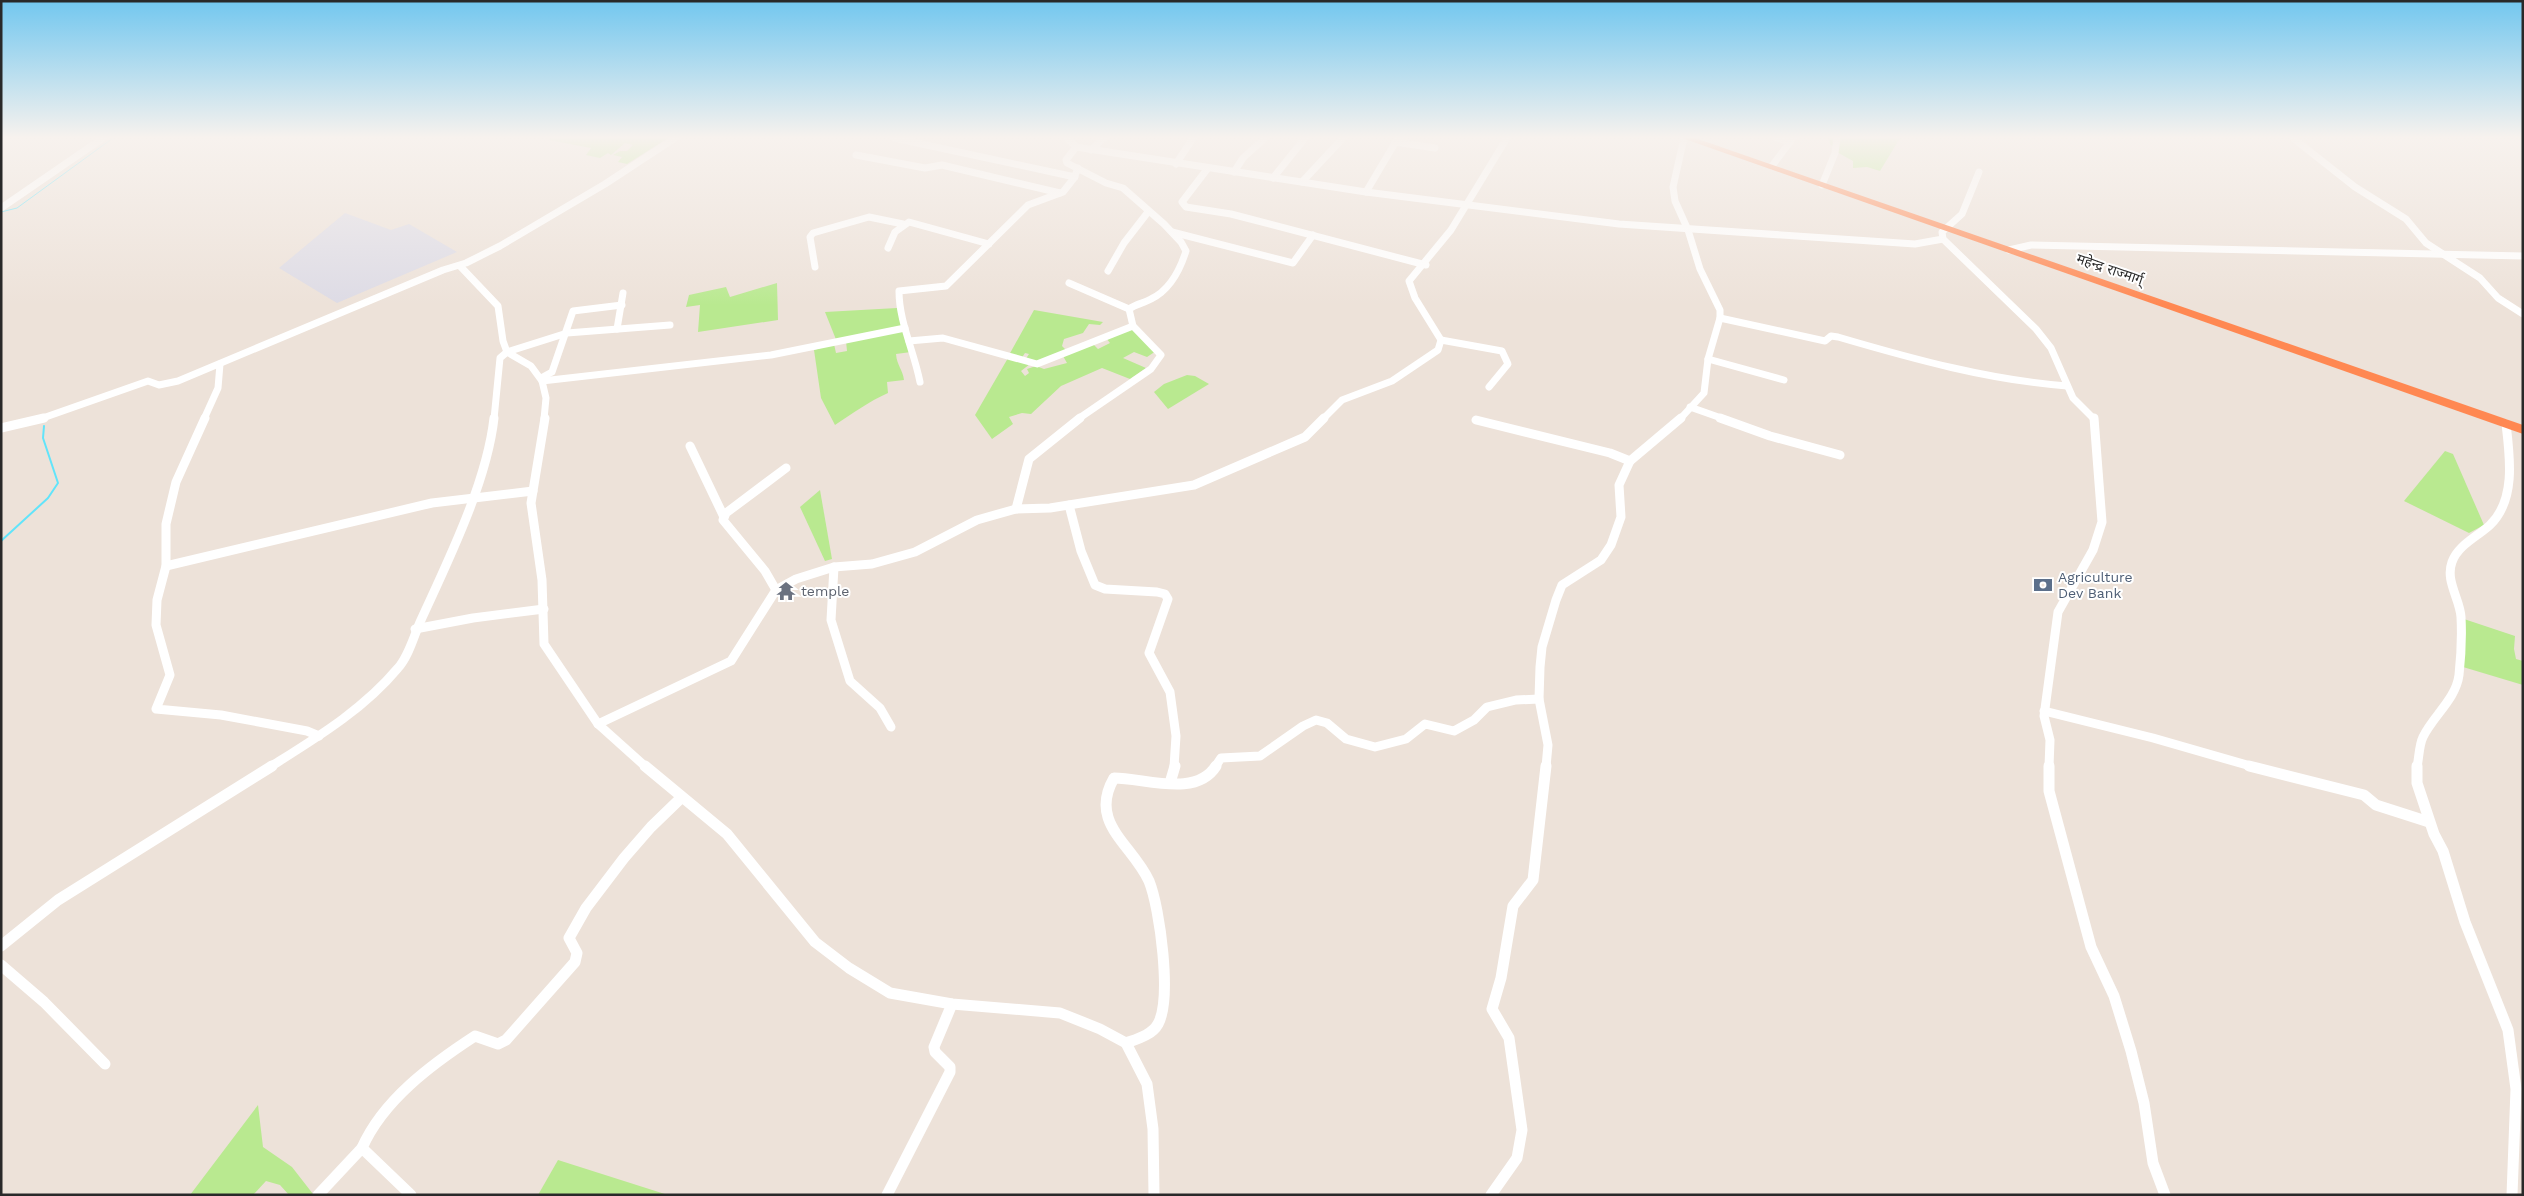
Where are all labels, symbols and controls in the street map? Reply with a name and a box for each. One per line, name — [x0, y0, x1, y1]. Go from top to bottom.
street label: महेन्द्र राज्मार्ग् — [2074, 249, 2148, 290]
place label: Agriculture Dev Bank — [2058, 569, 2133, 601]
bank icon: Agriculture Dev Bank — [2032, 574, 2054, 596]
temple icon: temple — [775, 580, 797, 602]
place label: temple — [801, 583, 849, 599]

